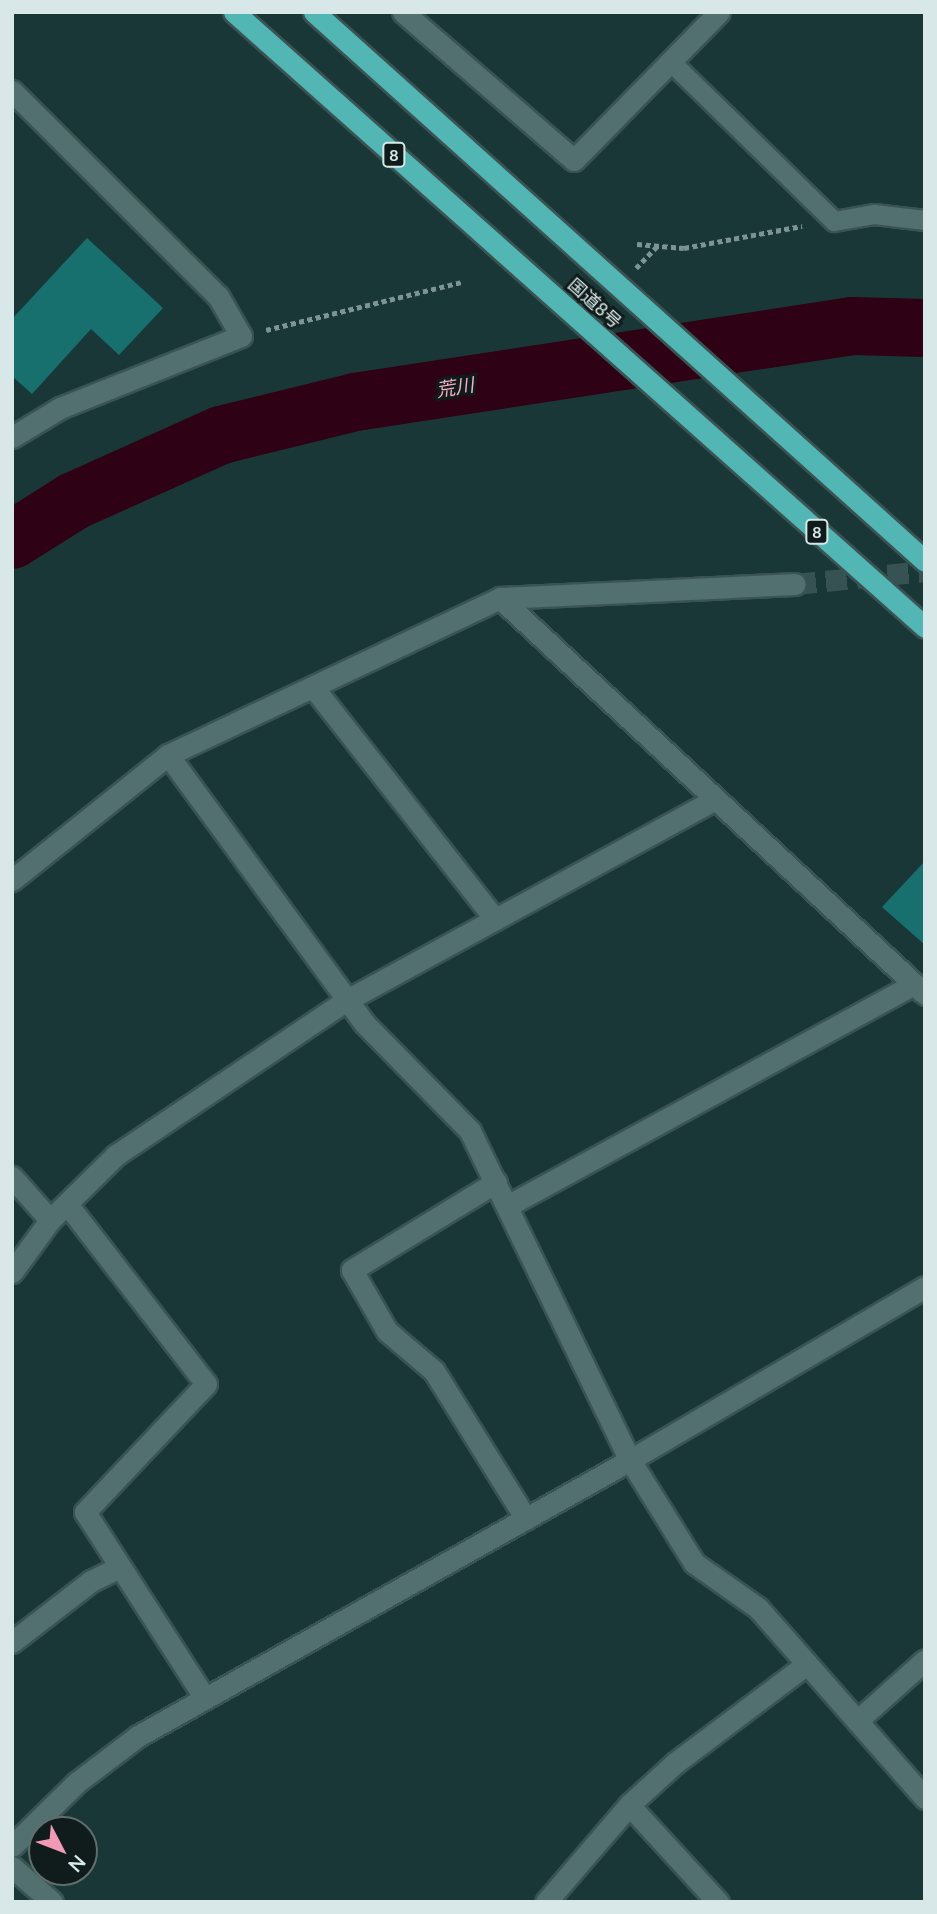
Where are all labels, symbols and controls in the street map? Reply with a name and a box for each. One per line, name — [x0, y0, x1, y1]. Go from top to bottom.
road number: 8 — [382, 142, 406, 168]
street label: 国道8号 — [564, 273, 626, 333]
water label: 荒川 — [434, 373, 476, 401]
road number: 8 — [805, 520, 829, 544]
north arrow — [28, 1816, 98, 1886]
text: N — [64, 1851, 91, 1877]

